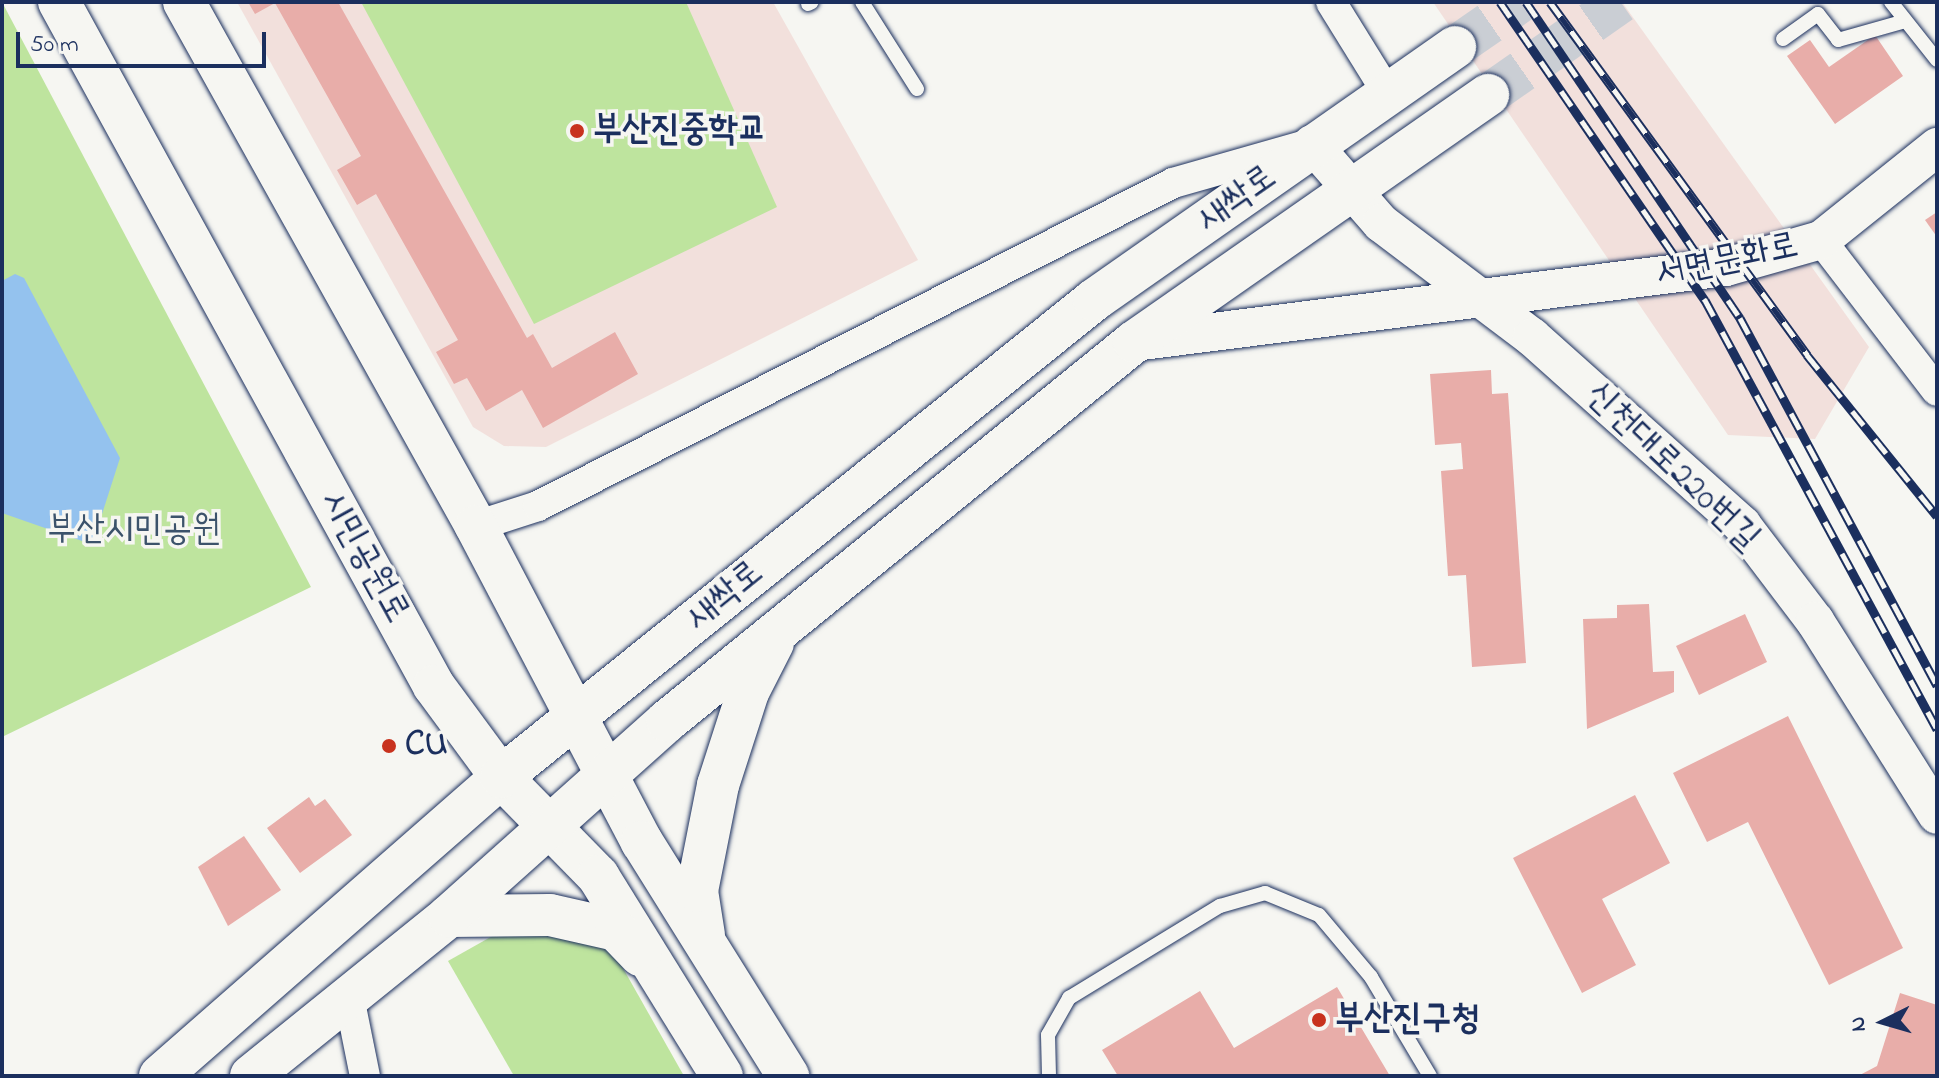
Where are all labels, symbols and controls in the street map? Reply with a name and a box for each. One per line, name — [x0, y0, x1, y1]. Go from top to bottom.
scale bar — [20, 16, 270, 66]
text: 50 m — [30, 28, 79, 63]
place label: 부산진중학교 — [593, 109, 767, 153]
marker: 부산진중학교 — [568, 122, 586, 140]
street label: 새싹로 — [1189, 156, 1285, 242]
street label: 서면문화로 — [1652, 225, 1802, 297]
street label: 신천대로220번길 — [1576, 373, 1768, 561]
street label: 시민공원로 — [310, 483, 418, 631]
park label: 부산시민공원 — [47, 509, 221, 553]
street label: 새싹로 — [678, 552, 772, 640]
place label: CU — [405, 724, 448, 768]
marker: CU — [380, 737, 398, 755]
north arrow — [1843, 982, 1923, 1062]
place label: 부산진구청 — [1335, 998, 1480, 1042]
marker: 부산진구청 — [1310, 1011, 1328, 1029]
text: N — [1843, 1015, 1876, 1033]

